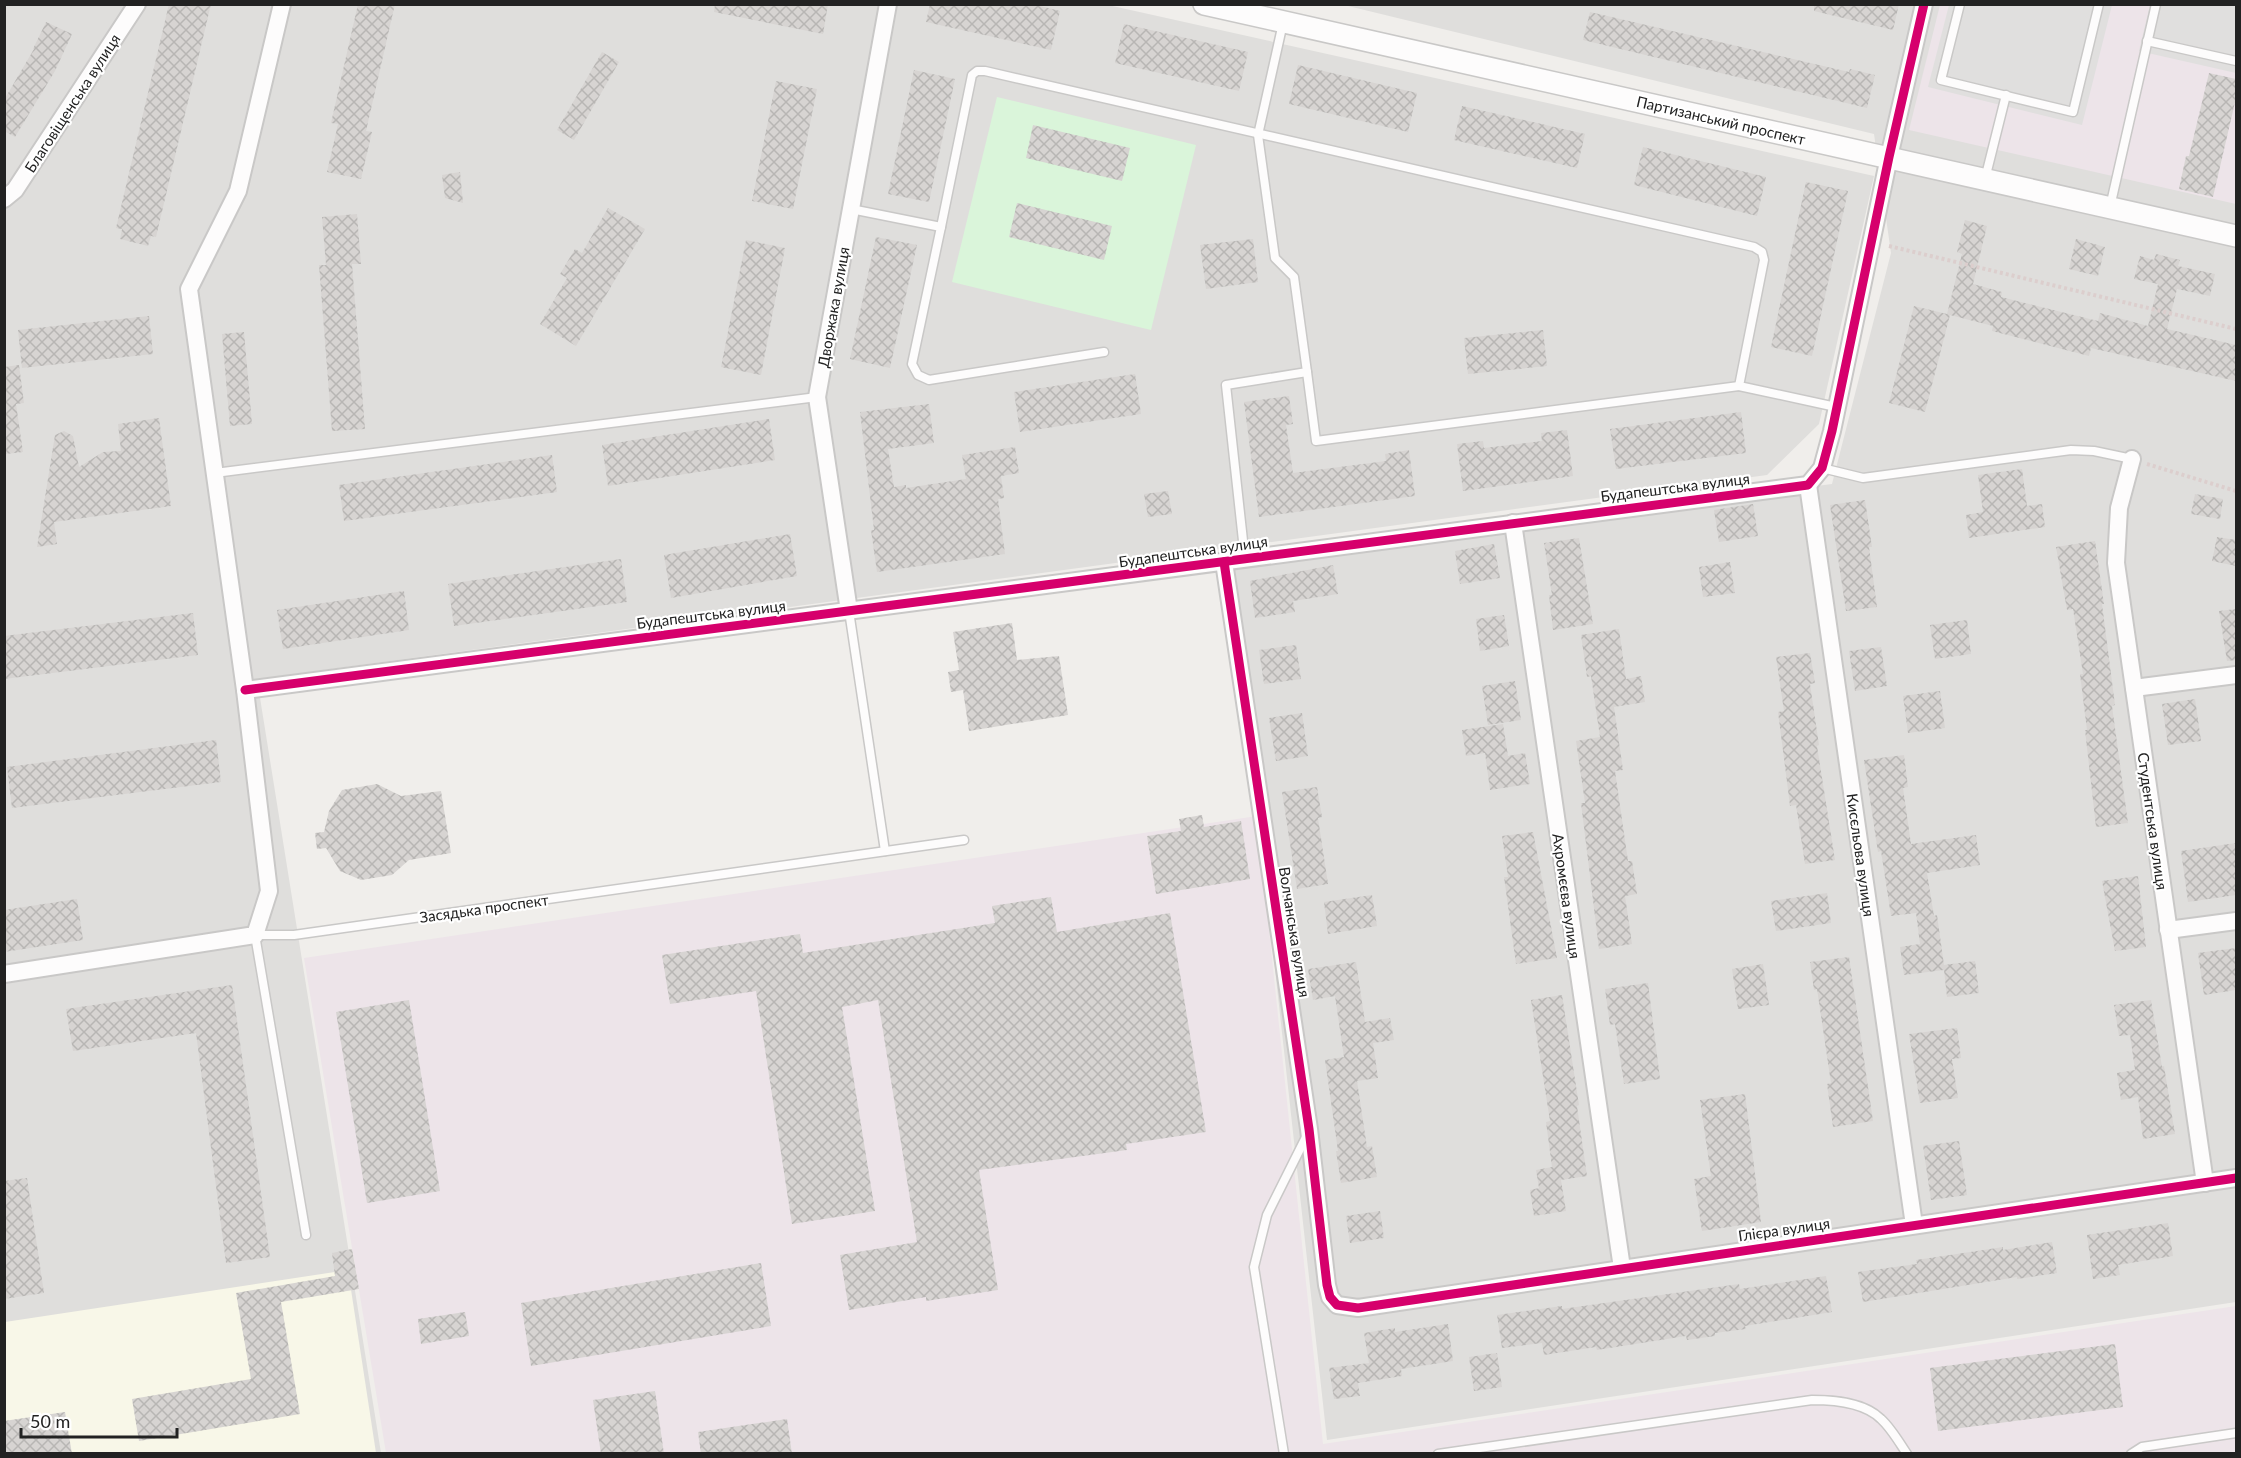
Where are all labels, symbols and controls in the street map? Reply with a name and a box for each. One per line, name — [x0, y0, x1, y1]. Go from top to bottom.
street label: Благовіщенська вулиця — [20, 30, 124, 176]
street label: Партизанський проспект — [1635, 92, 1808, 148]
street label: Дворжака вулиця — [814, 245, 852, 369]
street label: Будапештська вулиця — [1599, 469, 1751, 505]
street label: Будапештська вулиця — [1117, 532, 1269, 570]
street label: Будапештська вулиця — [635, 596, 787, 632]
street label: Студентська вулиця — [2134, 751, 2172, 891]
street label: Кисєльова вулиця — [1843, 792, 1879, 918]
street label: Ахромєєва вулиця — [1549, 832, 1585, 960]
street label: Волчанська вулиця — [1276, 865, 1314, 999]
street label: Засядька проспект — [418, 890, 550, 926]
street label: Глієра вулиця — [1737, 1214, 1831, 1244]
scale bar — [21, 1401, 177, 1439]
text: 50 m — [30, 1410, 70, 1432]

